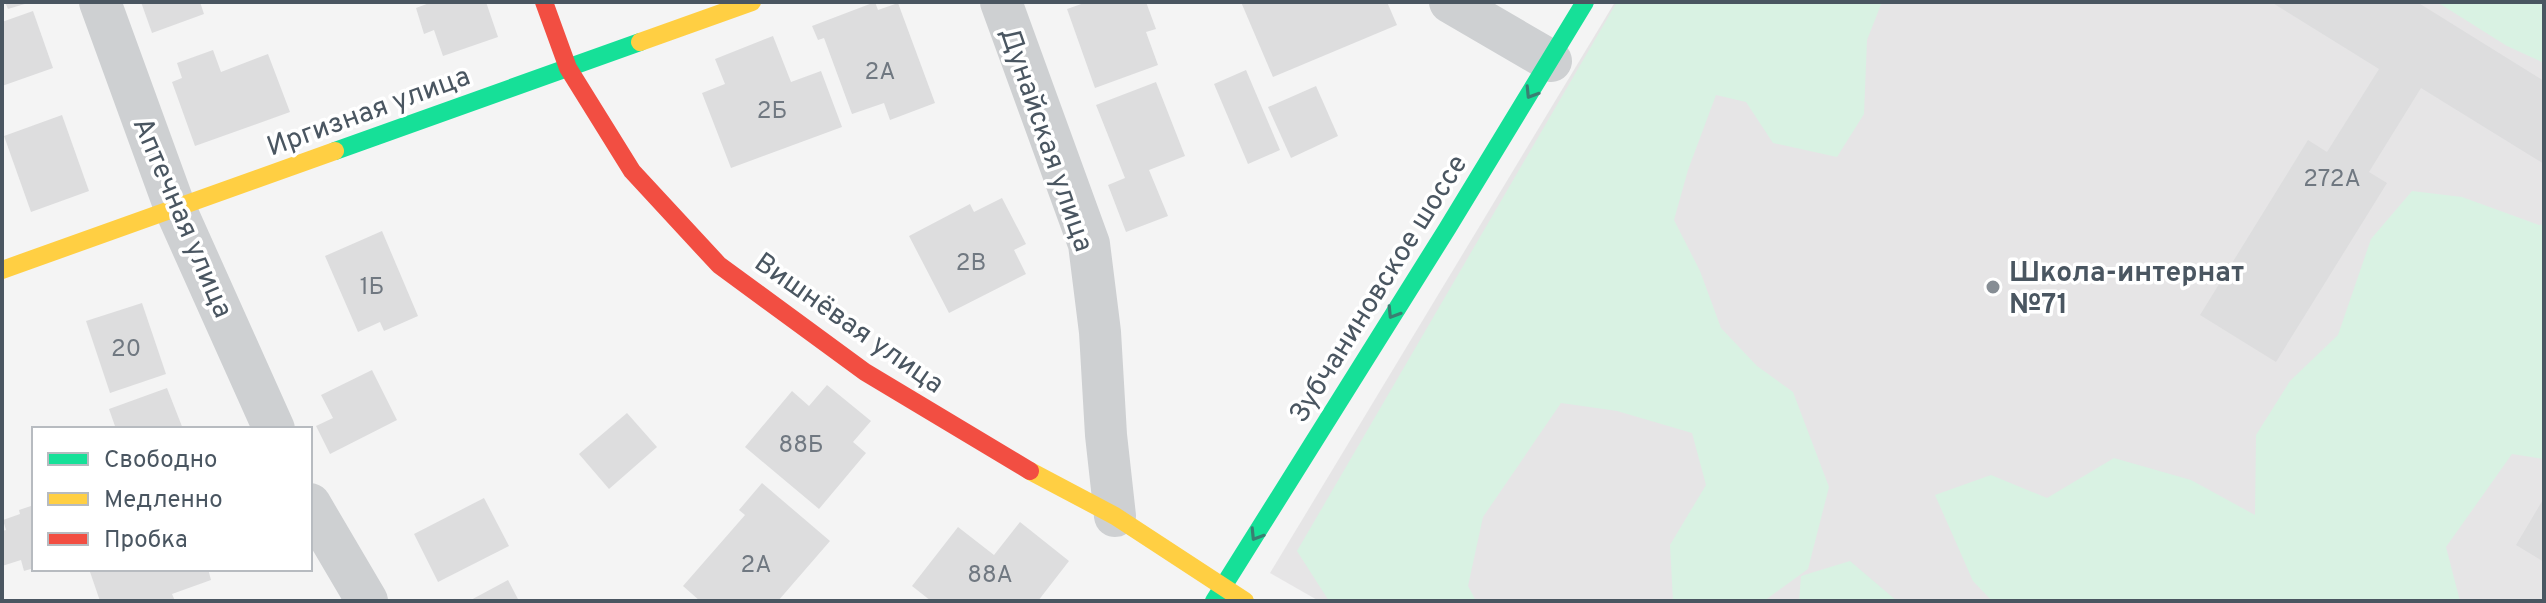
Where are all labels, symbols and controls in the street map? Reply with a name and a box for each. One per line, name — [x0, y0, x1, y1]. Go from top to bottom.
street label: Дунайская улица — [990, 23, 1100, 257]
house number: 2А — [865, 58, 895, 88]
street label: Иргизная улица — [263, 59, 476, 166]
one-way arrow — [1525, 84, 1541, 99]
house number: 2Б — [757, 97, 787, 127]
street label: Аптечная улица — [123, 113, 240, 324]
street label: Зубчаниновское шоссе — [1282, 149, 1477, 430]
house number: 272А — [2303, 165, 2361, 195]
street label: Вишнёвая улица — [746, 246, 950, 403]
house number: 2В — [956, 249, 986, 279]
place label: Школа-интернат №71 — [2009, 256, 2244, 324]
house number: 1Б — [360, 273, 384, 303]
marker: Школа-интернат №71 — [1984, 278, 2002, 296]
one-way arrow — [1387, 305, 1402, 319]
house number: 20 — [111, 335, 141, 365]
legend — [32, 427, 312, 571]
house number: 88Б — [779, 431, 823, 461]
text: Свободно — [104, 446, 217, 476]
text: Медленно — [104, 486, 223, 516]
text: Пробка — [104, 526, 188, 556]
one-way arrow — [1251, 526, 1266, 541]
house number: 2А — [741, 551, 771, 581]
house number: 88А — [967, 561, 1013, 591]

